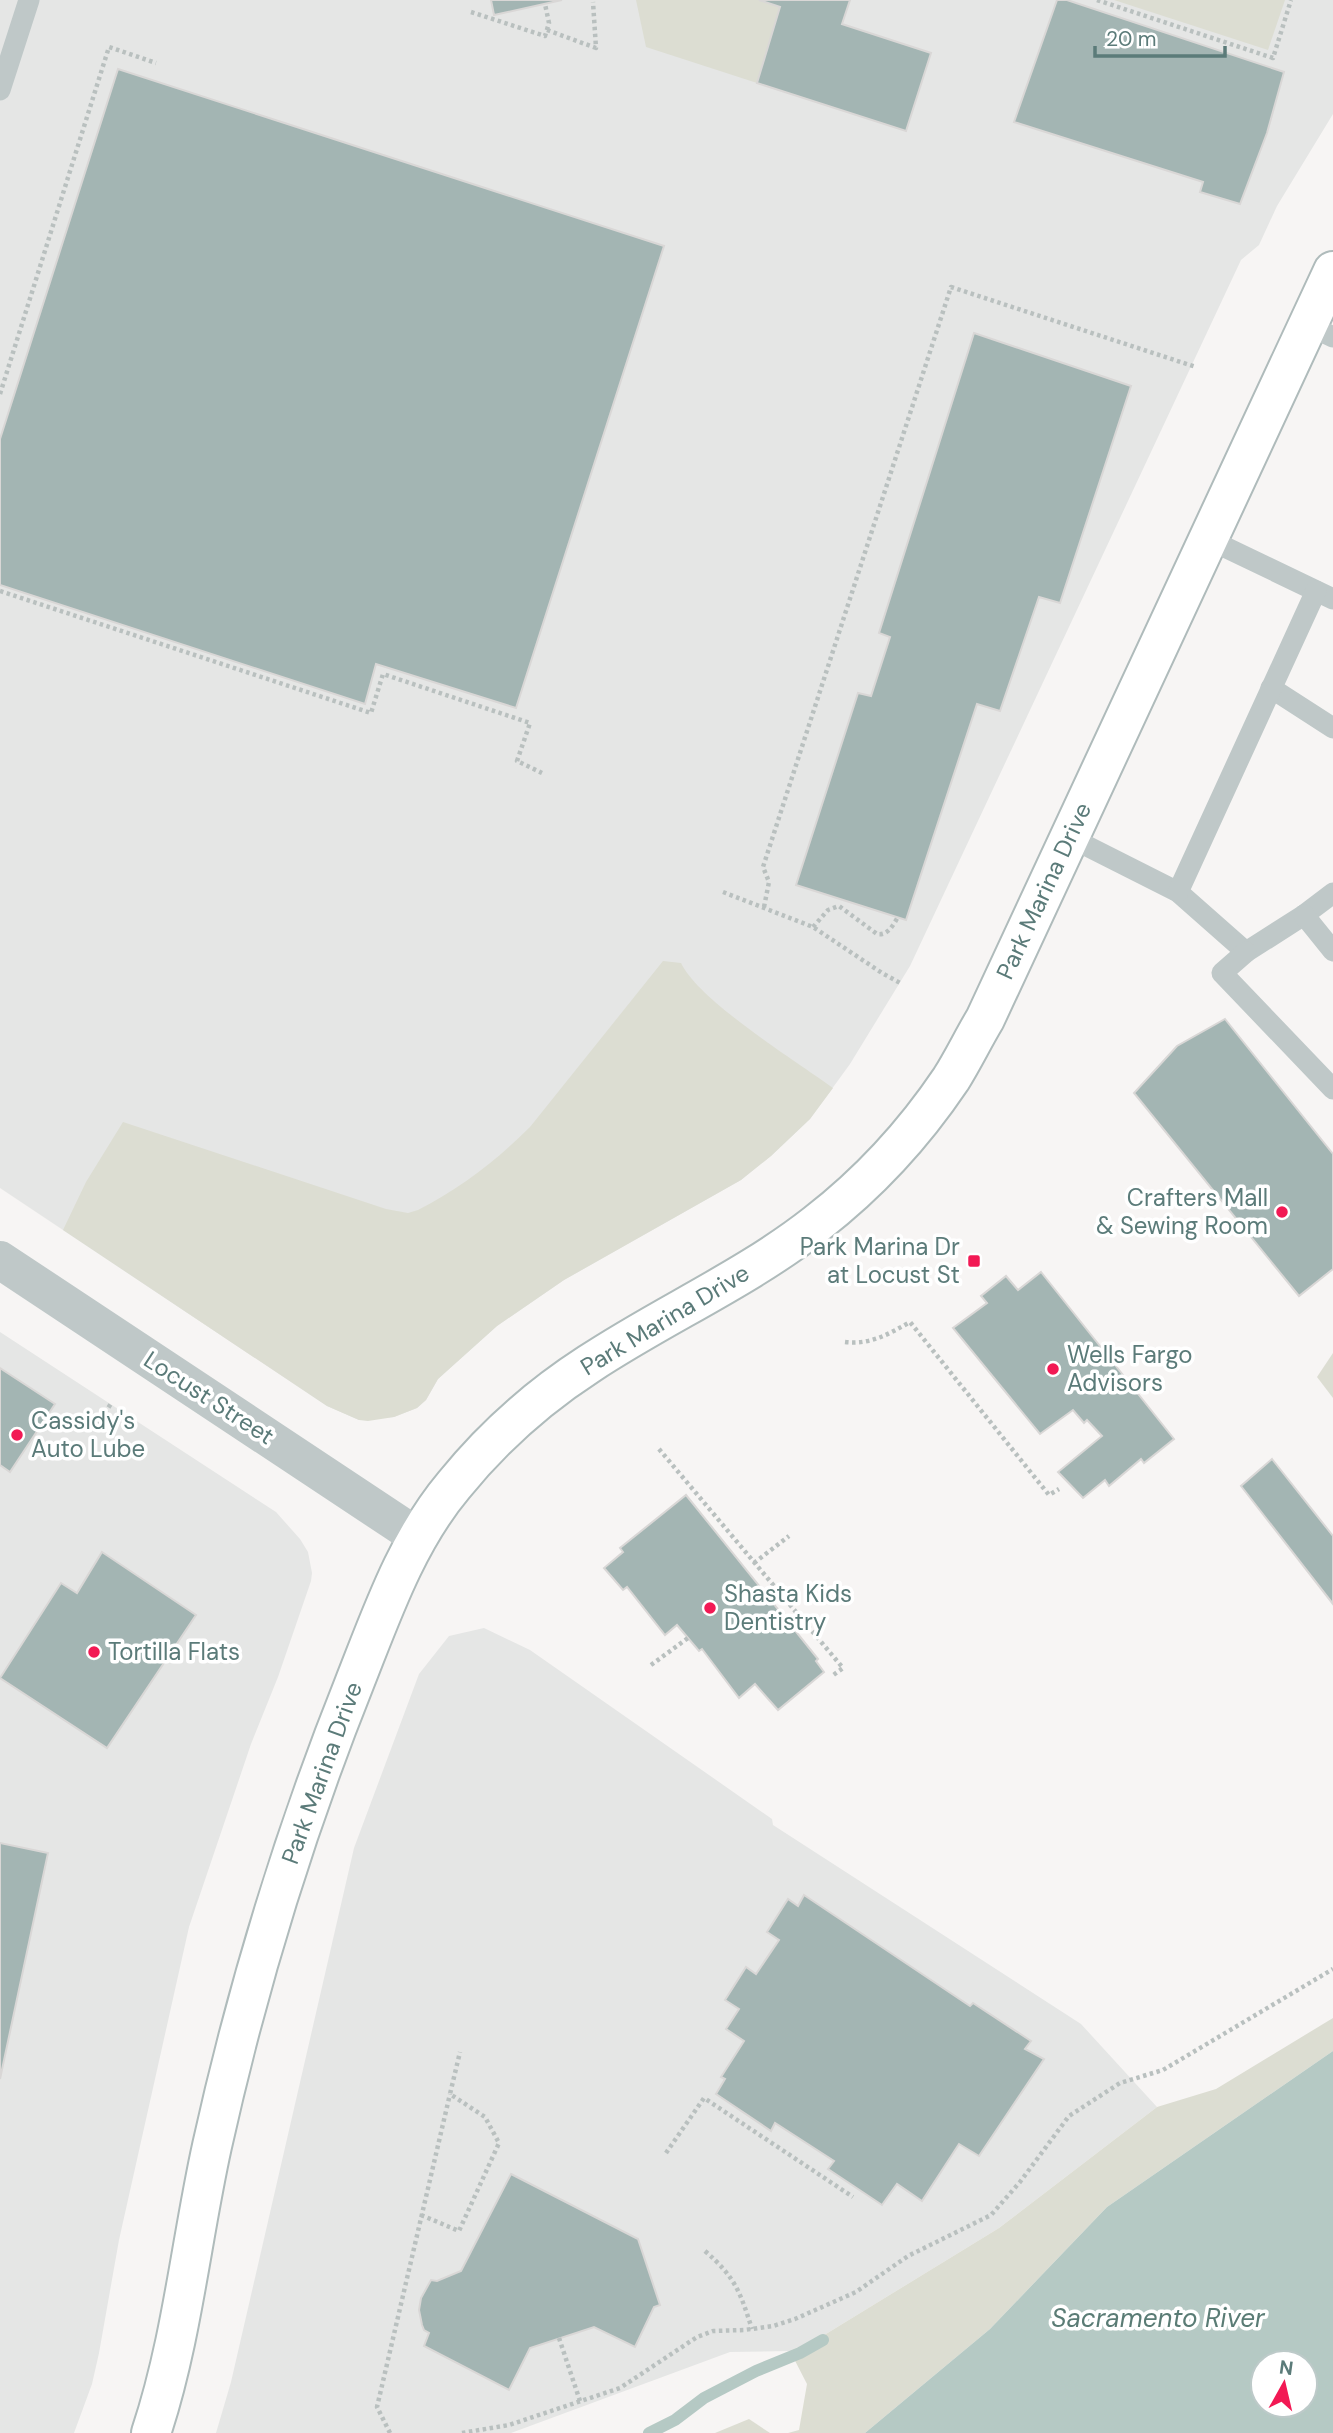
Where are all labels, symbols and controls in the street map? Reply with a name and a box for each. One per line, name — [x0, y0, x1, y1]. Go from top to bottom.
scale bar — [1095, 14, 1224, 58]
text: 20 m — [1106, 25, 1157, 53]
street label: Park Marina Drive — [989, 797, 1098, 984]
place label: Crafters Mall & Sewing Room — [1096, 1182, 1268, 1241]
marker: Crafters Mall & Sewing Room — [1274, 1204, 1290, 1220]
place label: Park Marina Dr at Locust St — [800, 1231, 960, 1290]
marker: Park Marina Dr at Locust St — [966, 1253, 982, 1269]
street label: Park Marina Drive — [575, 1257, 755, 1382]
place label: Wells Fargo Advisors — [1067, 1339, 1193, 1398]
street label: Locust Street — [138, 1344, 280, 1451]
marker: Wells Fargo Advisors — [1045, 1361, 1061, 1377]
place label: Cassidy's Auto Lube — [31, 1405, 145, 1464]
marker: Cassidy's Auto Lube — [9, 1427, 25, 1443]
place label: Shasta Kids Dentistry — [724, 1578, 852, 1637]
marker: Shasta Kids Dentistry — [702, 1600, 718, 1616]
place label: Tortilla Flats — [108, 1636, 240, 1667]
marker: Tortilla Flats — [86, 1644, 102, 1660]
street label: Park Marina Drive — [274, 1677, 369, 1868]
water label: Sacramento River — [1051, 2301, 1266, 2335]
north arrow — [1249, 2349, 1319, 2419]
text: N — [1278, 2354, 1295, 2381]

